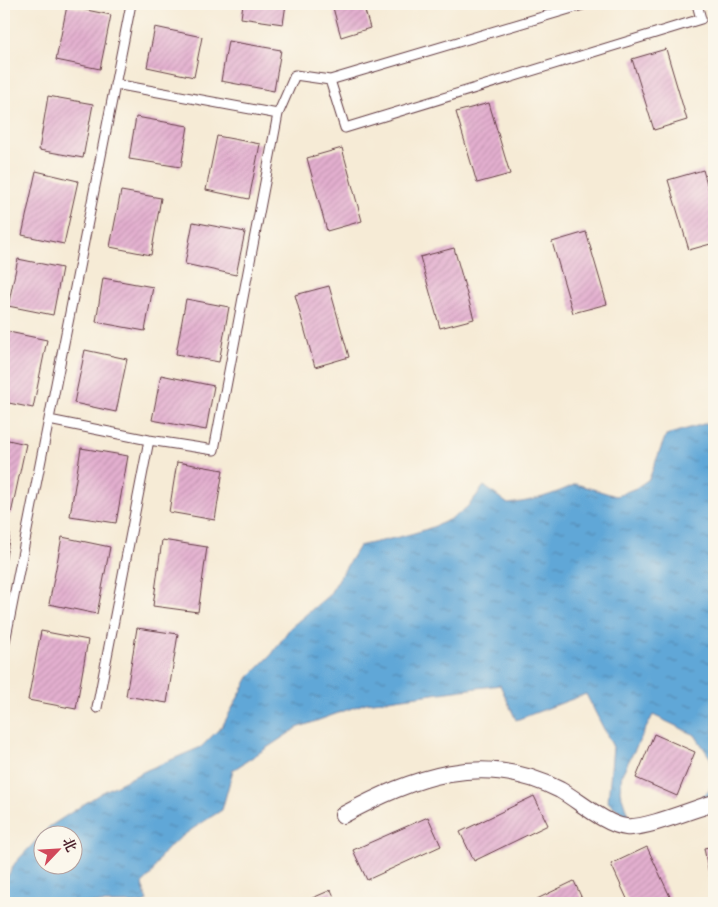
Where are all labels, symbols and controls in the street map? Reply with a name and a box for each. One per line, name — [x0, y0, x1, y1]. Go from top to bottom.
north arrow — [32, 824, 82, 874]
text: 北 — [59, 834, 81, 855]

